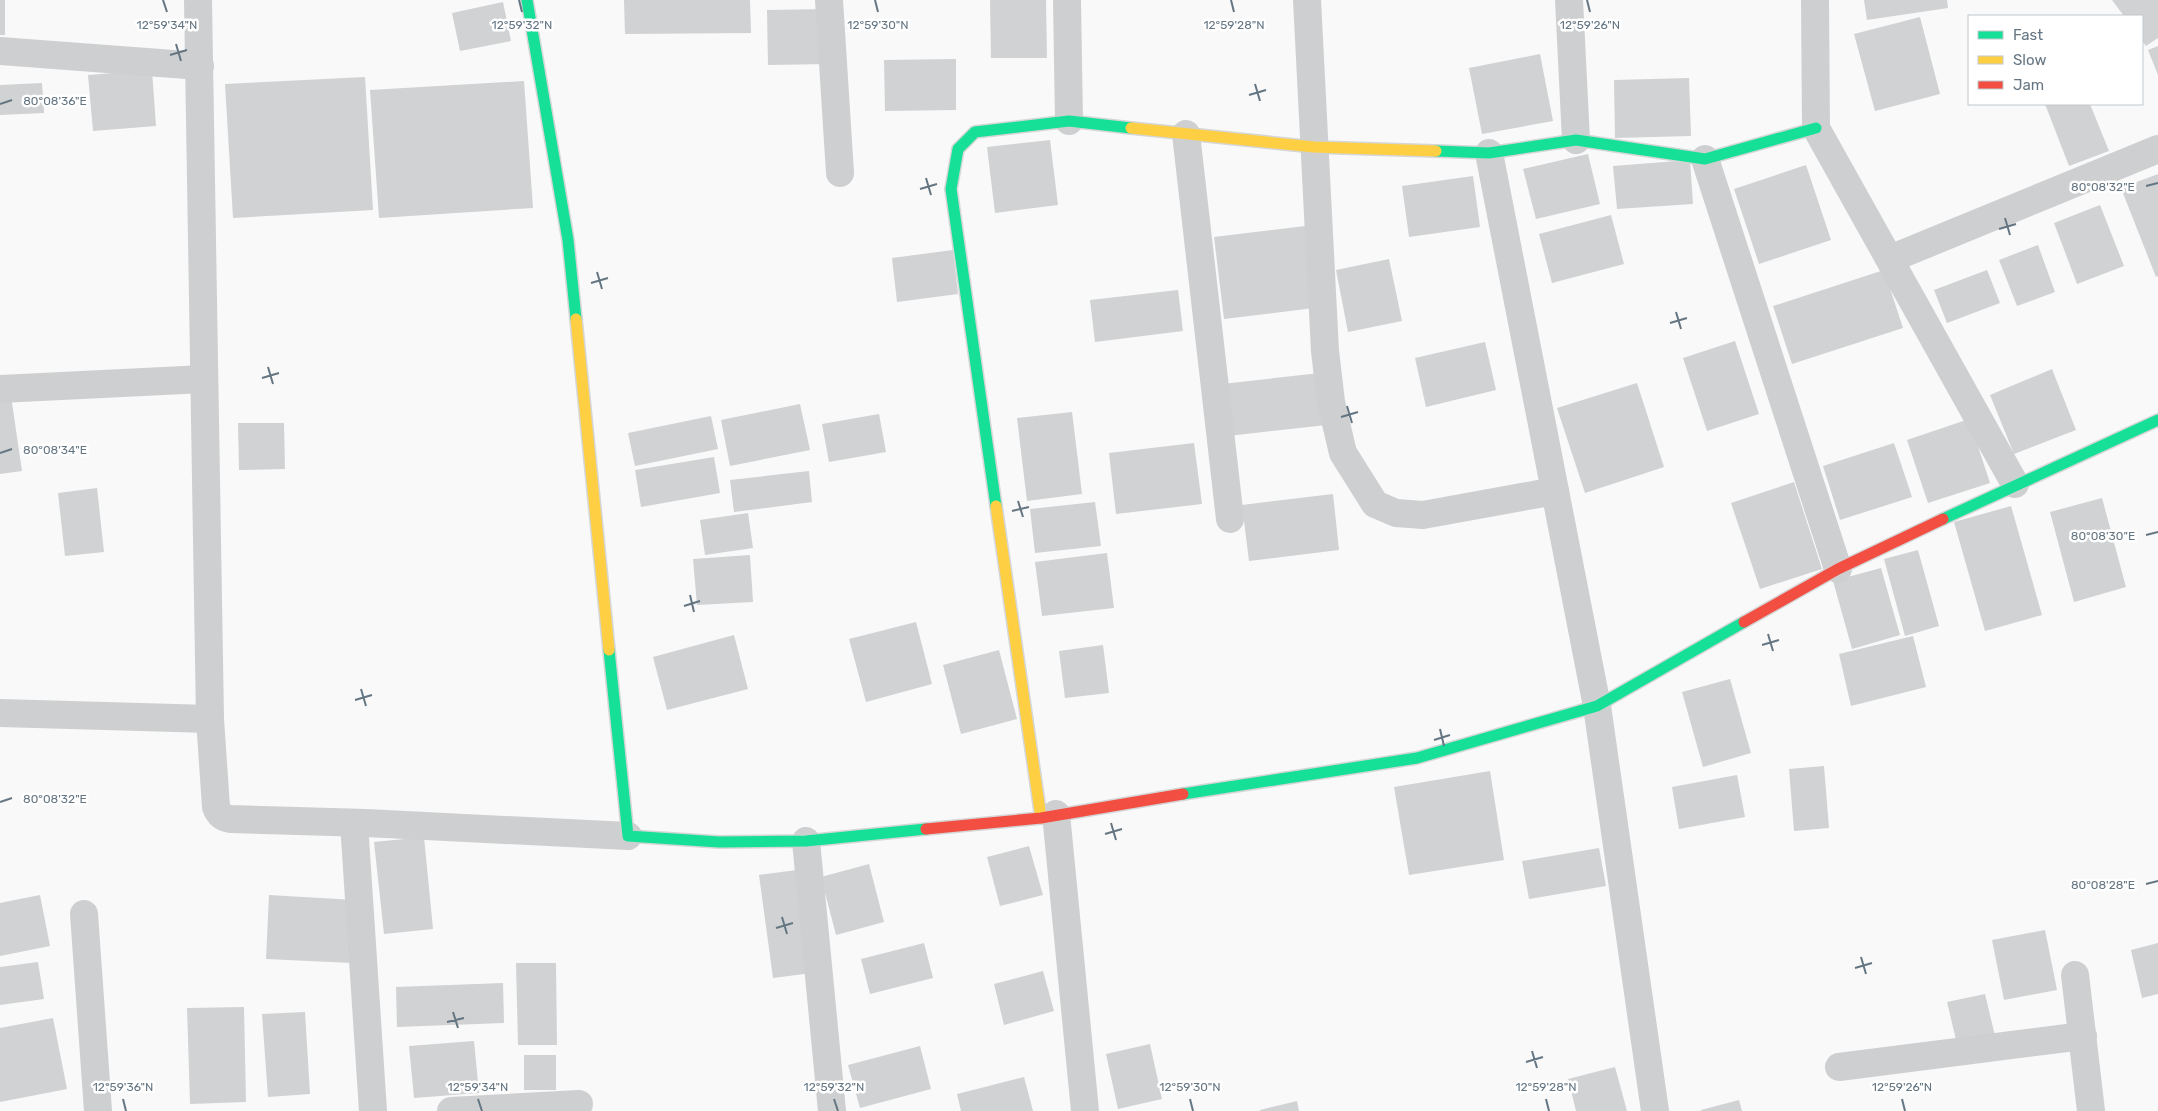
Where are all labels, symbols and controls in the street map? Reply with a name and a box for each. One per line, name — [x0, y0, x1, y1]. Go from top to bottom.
legend — [1968, 15, 2143, 105]
text: 12°59'34"N — [137, 18, 197, 32]
text: 12°59'32"N — [492, 18, 552, 32]
text: 12°59'30"N — [847, 18, 909, 32]
text: 12°59'28"N — [1203, 18, 1265, 32]
text: 12°59'26"N — [1560, 18, 1620, 32]
text: Fast — [2013, 26, 2043, 44]
text: Slow — [2013, 51, 2046, 69]
text: Jam — [2013, 76, 2044, 94]
text: 80°08'36"E — [23, 94, 87, 108]
text: 80°08'32"E — [2071, 180, 2135, 194]
text: 80°08'34"E — [23, 443, 87, 457]
text: 80°08'30"E — [2071, 529, 2135, 543]
text: 80°08'32"E — [23, 792, 87, 806]
text: 80°08'28"E — [2071, 878, 2135, 892]
text: 12°59'36"N — [93, 1080, 153, 1094]
text: 12°59'34"N — [448, 1080, 508, 1094]
text: 12°59'32"N — [804, 1080, 864, 1094]
text: 12°59'30"N — [1159, 1080, 1221, 1094]
text: 12°59'28"N — [1515, 1080, 1577, 1094]
text: 12°59'26"N — [1872, 1080, 1932, 1094]

